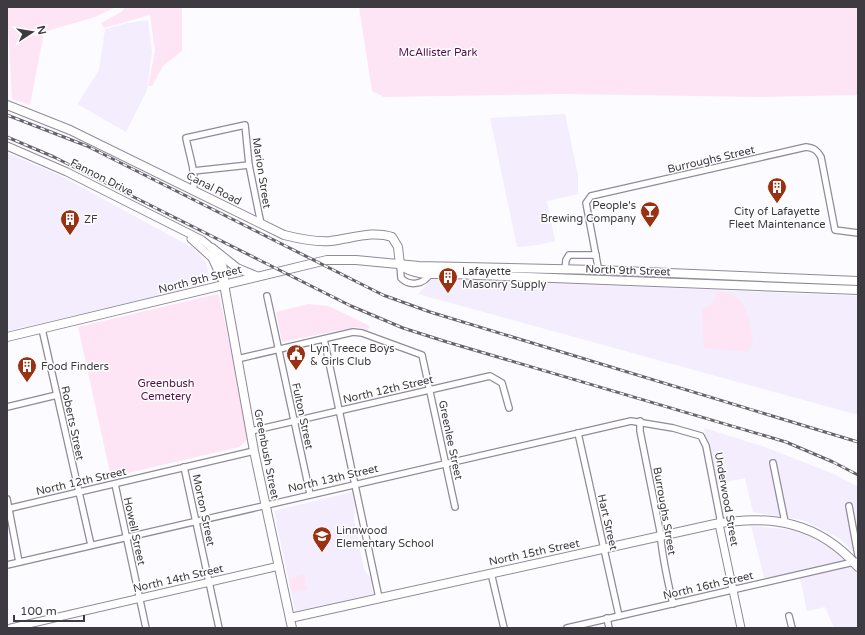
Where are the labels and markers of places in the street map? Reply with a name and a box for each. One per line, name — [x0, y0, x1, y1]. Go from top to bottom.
building icon: City of Lafayette Fleet Maintenance — [766, 176, 788, 204]
place label: People's Brewing Company — [540, 199, 636, 225]
bar icon: People's Brewing Company — [639, 200, 661, 228]
place label: City of Lafayette Fleet Maintenance — [729, 205, 825, 231]
building icon: ZF — [59, 208, 81, 236]
place label: ZF — [84, 213, 98, 226]
place label: Lafayette Masonry Supply — [462, 265, 546, 291]
building icon: Lafayette Masonry Supply — [437, 266, 459, 294]
place label: Lyn Treece Boys & Girls Club — [310, 342, 395, 368]
public building icon: Lyn Treece Boys & Girls Club — [285, 343, 307, 371]
building icon: Food Finders — [16, 355, 38, 383]
place label: Food Finders — [41, 360, 109, 373]
place label: Linnwood Elementary School — [336, 524, 434, 550]
school or university icon: Linnwood Elementary School — [311, 525, 333, 553]

